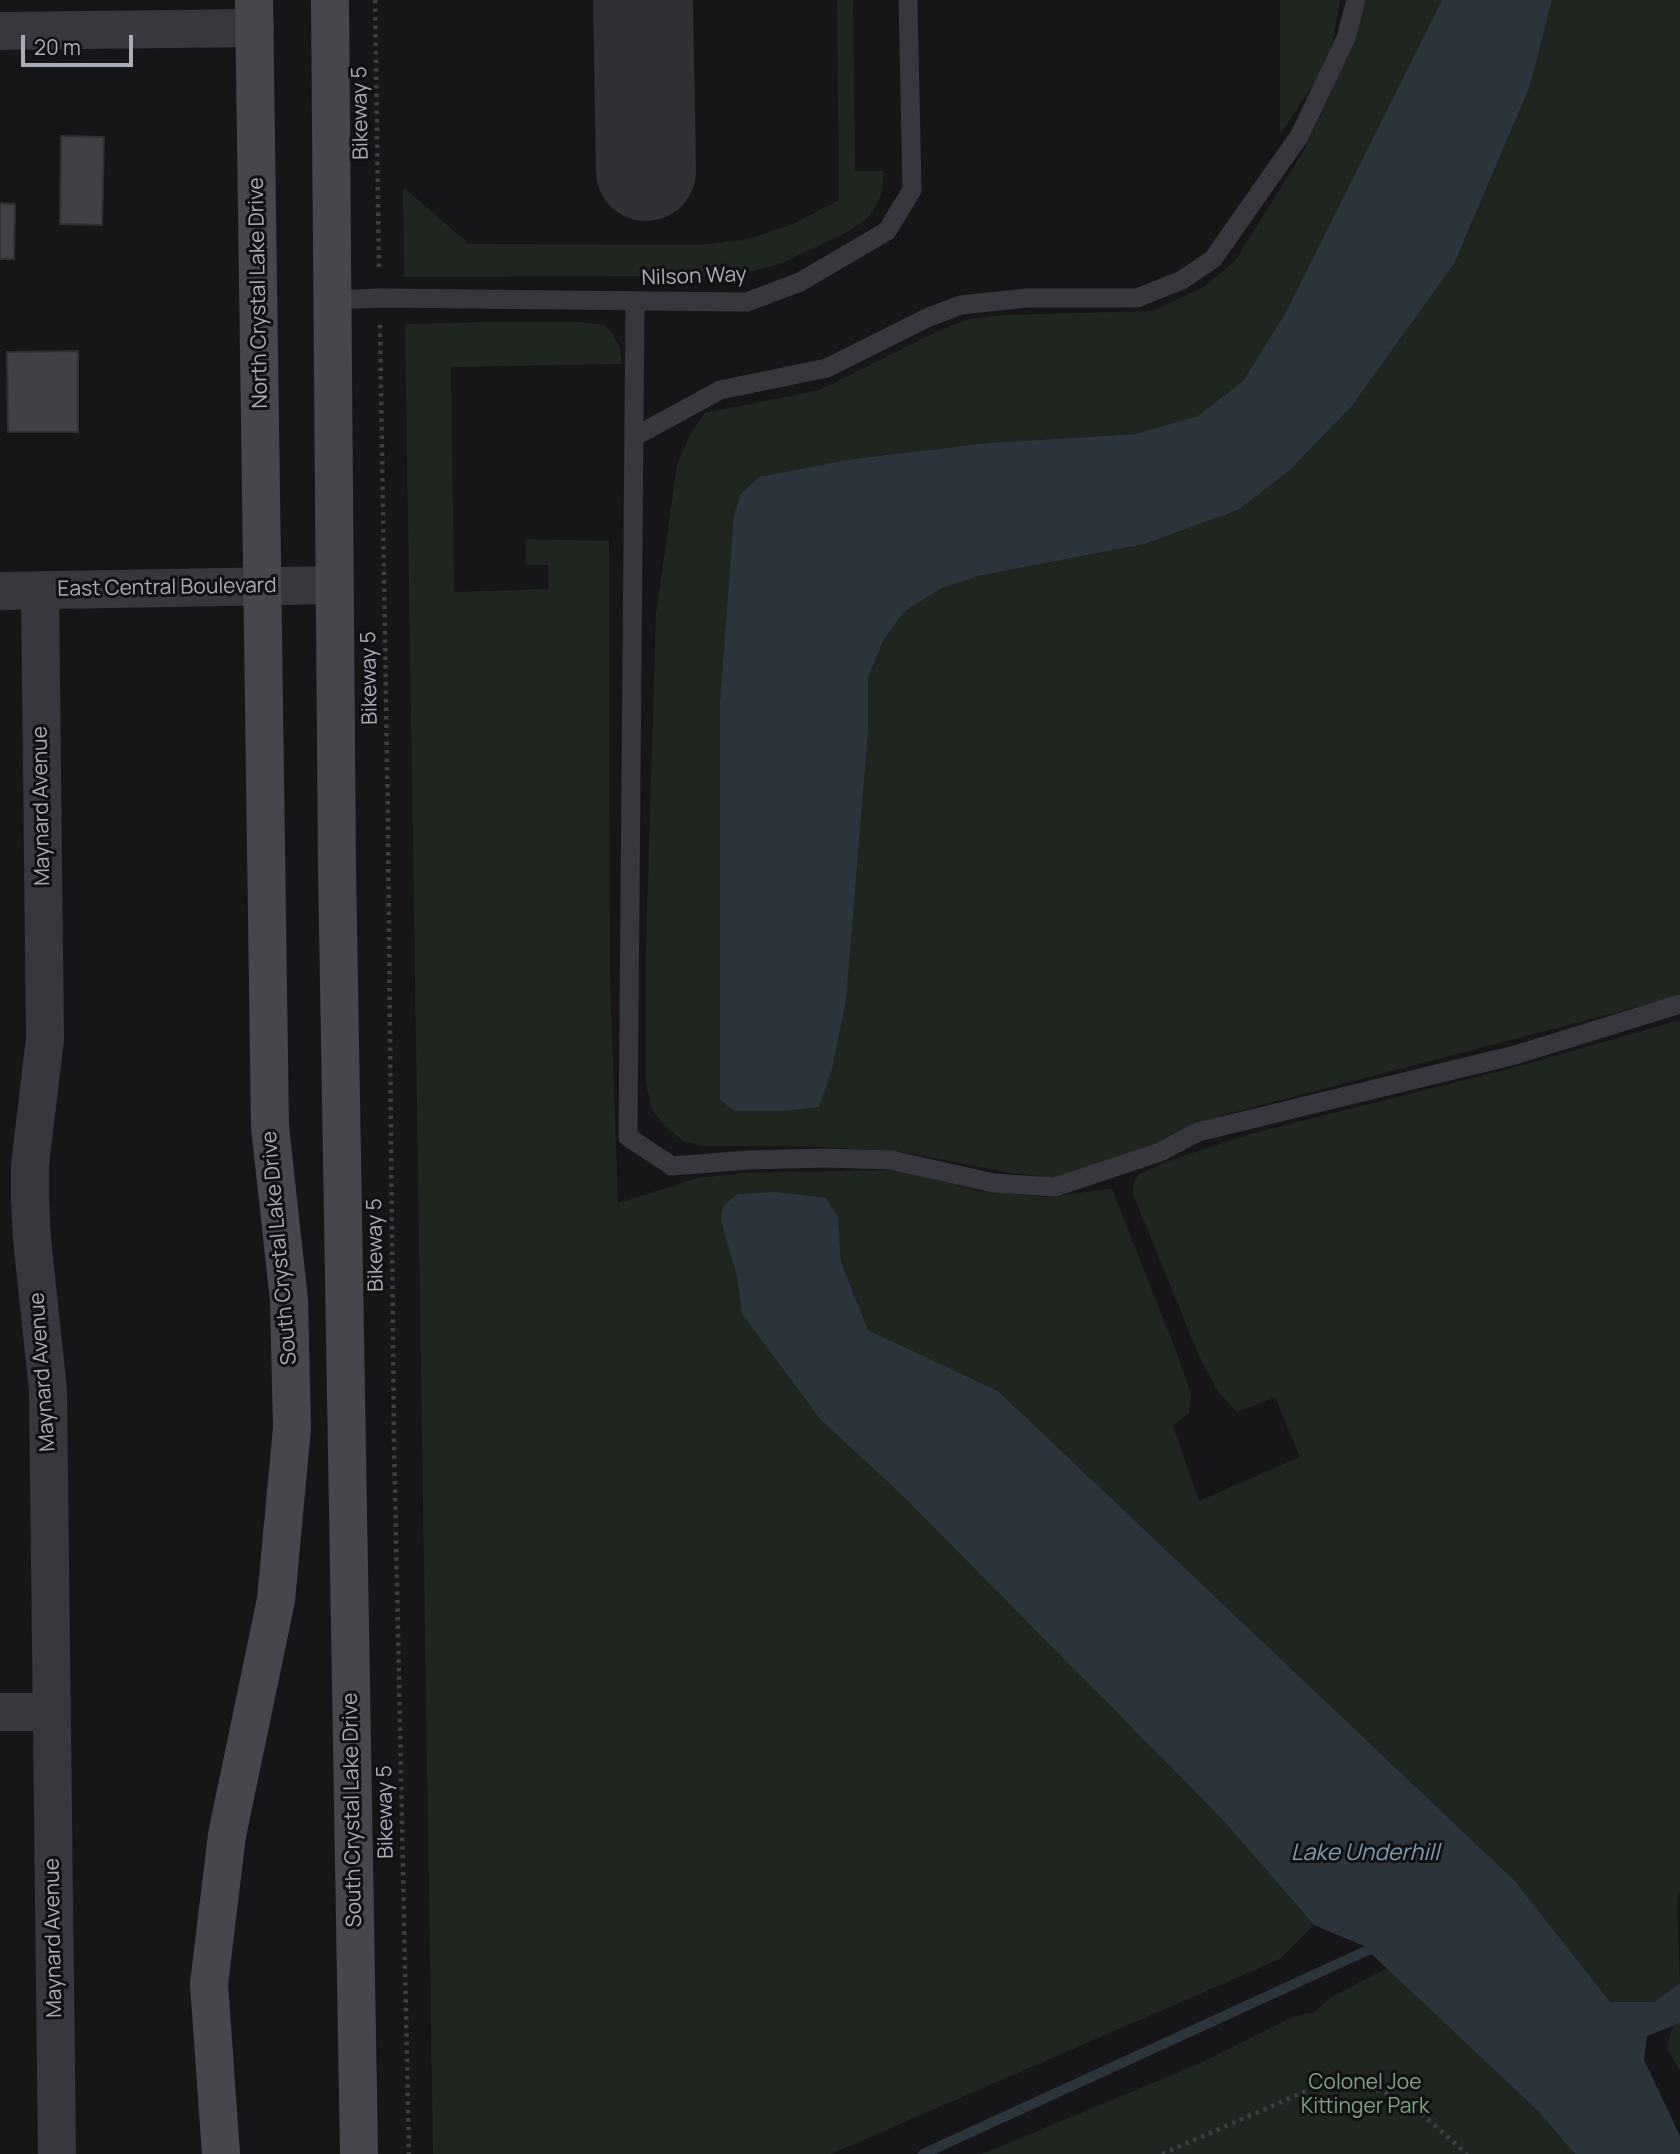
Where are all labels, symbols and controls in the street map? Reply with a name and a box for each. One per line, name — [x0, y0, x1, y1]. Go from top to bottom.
scale bar — [24, 21, 136, 65]
text: 20 m — [34, 33, 81, 61]
street label: Bikeway 5 — [348, 66, 374, 160]
street label: North Crystal Lake Drive — [244, 177, 274, 409]
street label: Nilson Way — [641, 263, 747, 291]
street label: East Central Boulevard — [57, 573, 277, 603]
street label: Bikeway 5 — [357, 631, 383, 725]
street label: Maynard Avenue — [28, 726, 56, 886]
street label: South Crystal Lake Drive — [257, 1130, 303, 1366]
street label: Bikeway 5 — [363, 1198, 389, 1292]
street label: Maynard Avenue — [25, 1291, 61, 1453]
street label: South Crystal Lake Drive — [338, 1692, 368, 1928]
street label: Bikeway 5 — [373, 1765, 399, 1859]
water label: Lake Underhill — [1291, 1840, 1439, 1868]
street label: Maynard Avenue — [40, 1858, 68, 2018]
park label: Colonel Joe Kittinger Park — [1301, 2070, 1429, 2120]

